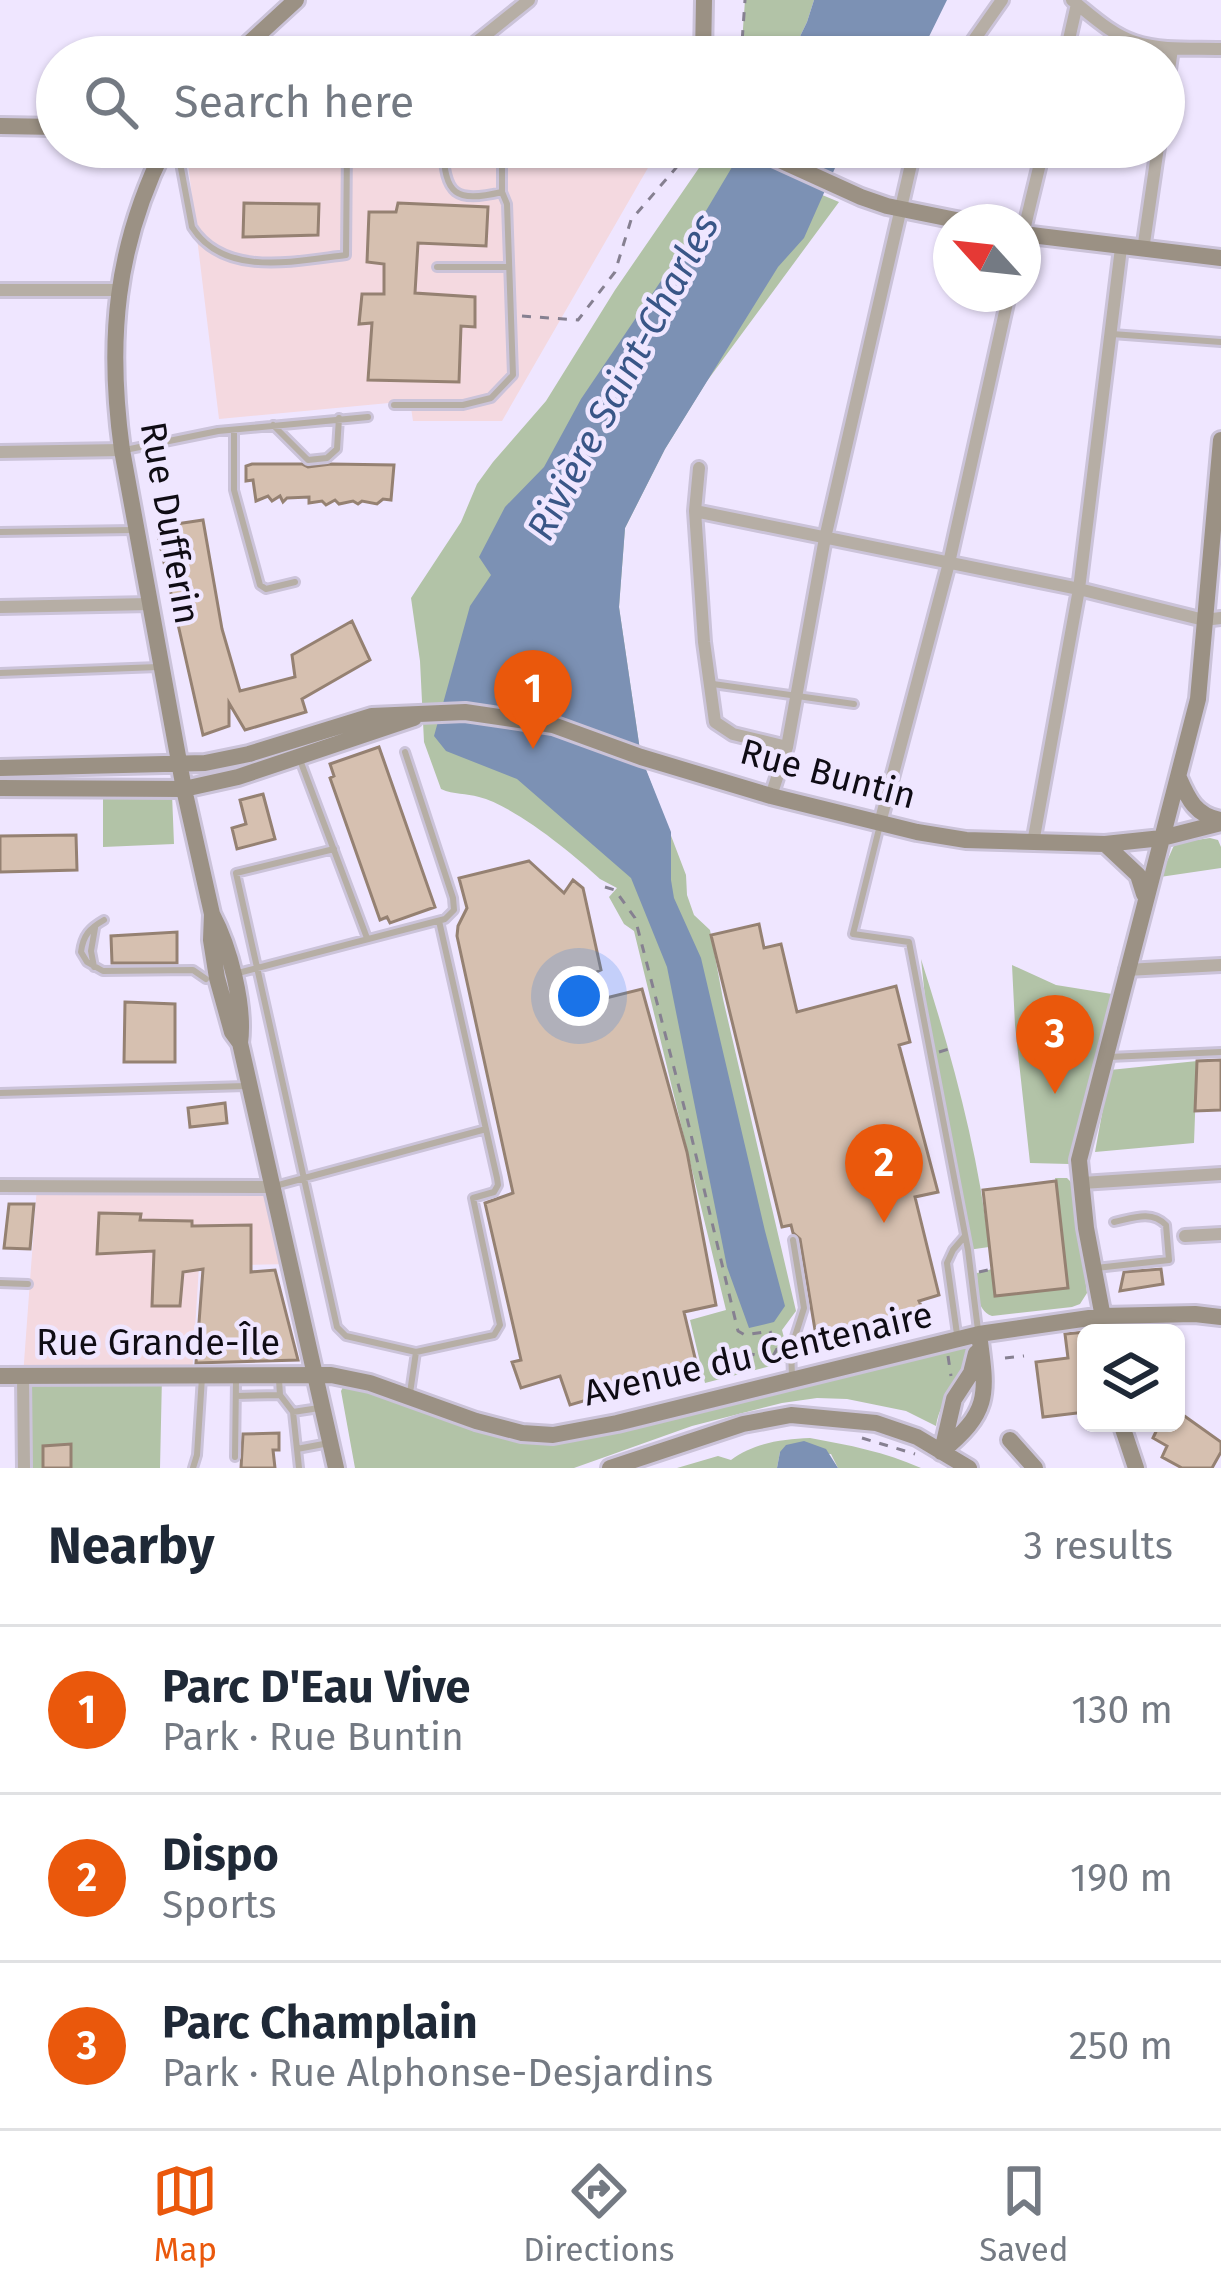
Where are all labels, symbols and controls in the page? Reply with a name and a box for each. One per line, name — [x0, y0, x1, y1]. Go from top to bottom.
search box — [36, 36, 1185, 168]
icon: search — [78, 69, 144, 135]
text: Search here — [174, 75, 414, 129]
north arrow — [933, 204, 1041, 312]
water label: Rivière Saint-Charles — [518, 206, 728, 548]
street label: Rue Dufferin — [131, 418, 209, 628]
pin: 1 — [494, 650, 572, 749]
street label: Rue Buntin — [735, 729, 921, 819]
your location — [549, 966, 609, 1026]
pin: 3 — [1016, 995, 1094, 1094]
pin: 2 — [845, 1124, 923, 1223]
street label: Avenue du Centenaire — [579, 1292, 937, 1416]
street label: Rue Grande-Île — [36, 1321, 280, 1365]
map controls — [1077, 1324, 1185, 1432]
button: layers — [1077, 1324, 1185, 1432]
text: Nearby — [48, 1515, 214, 1577]
text: 3 results — [1023, 1523, 1173, 1569]
text: Parc D'Eau Vive — [162, 1660, 470, 1714]
text: 1 — [78, 1687, 96, 1733]
text: 130 m — [1071, 1687, 1173, 1733]
text: Park · Rue Buntin — [162, 1714, 464, 1760]
text: Dispo — [162, 1828, 279, 1882]
text: 2 — [77, 1855, 97, 1901]
text: 190 m — [1070, 1855, 1173, 1901]
text: Sports — [162, 1882, 277, 1928]
text: Parc Champlain — [162, 1996, 478, 2050]
text: 3 — [77, 2023, 97, 2069]
text: 250 m — [1069, 2023, 1173, 2069]
text: Park · Rue Alphonse-Desjardins — [162, 2050, 713, 2096]
tab: Map — [152, 2158, 218, 2270]
tab: Directions — [523, 2158, 675, 2270]
tab: Saved — [979, 2158, 1069, 2270]

